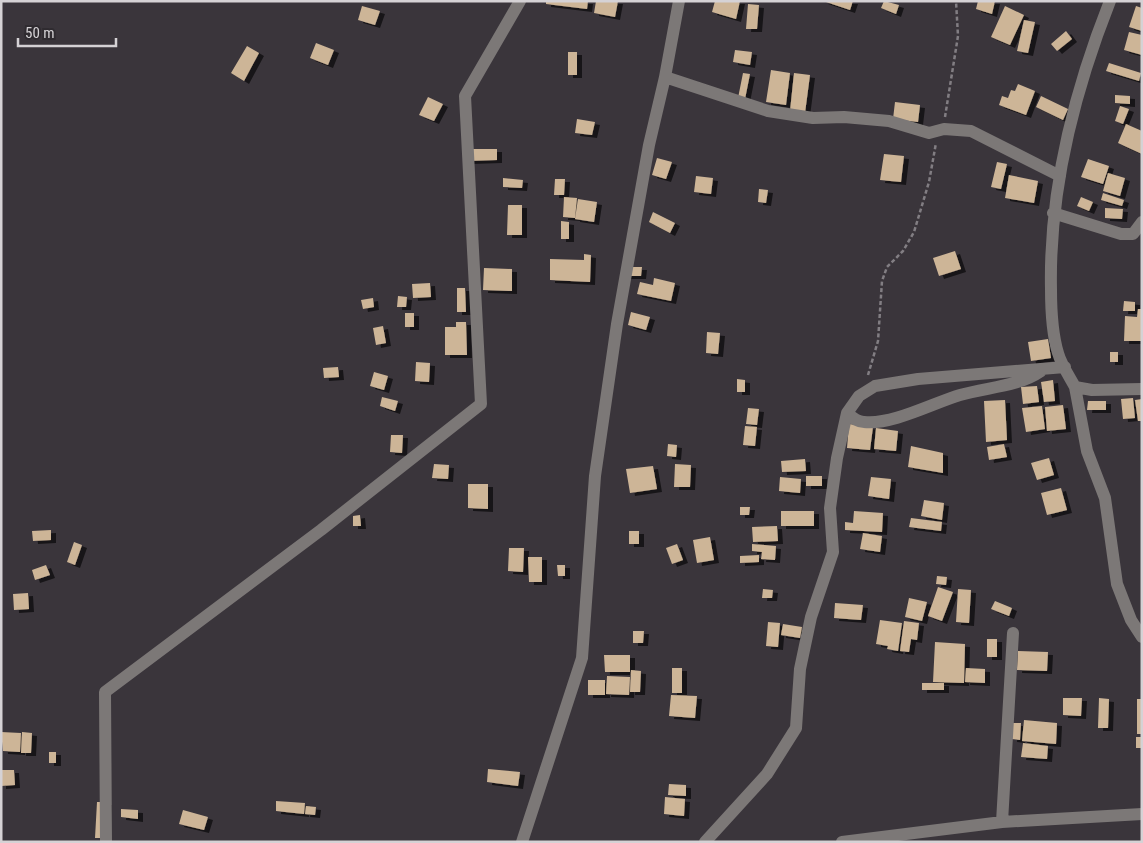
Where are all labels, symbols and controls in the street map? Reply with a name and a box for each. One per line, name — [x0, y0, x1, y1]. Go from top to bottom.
scale bar — [18, 15, 115, 47]
text: 50 m — [25, 24, 55, 42]

